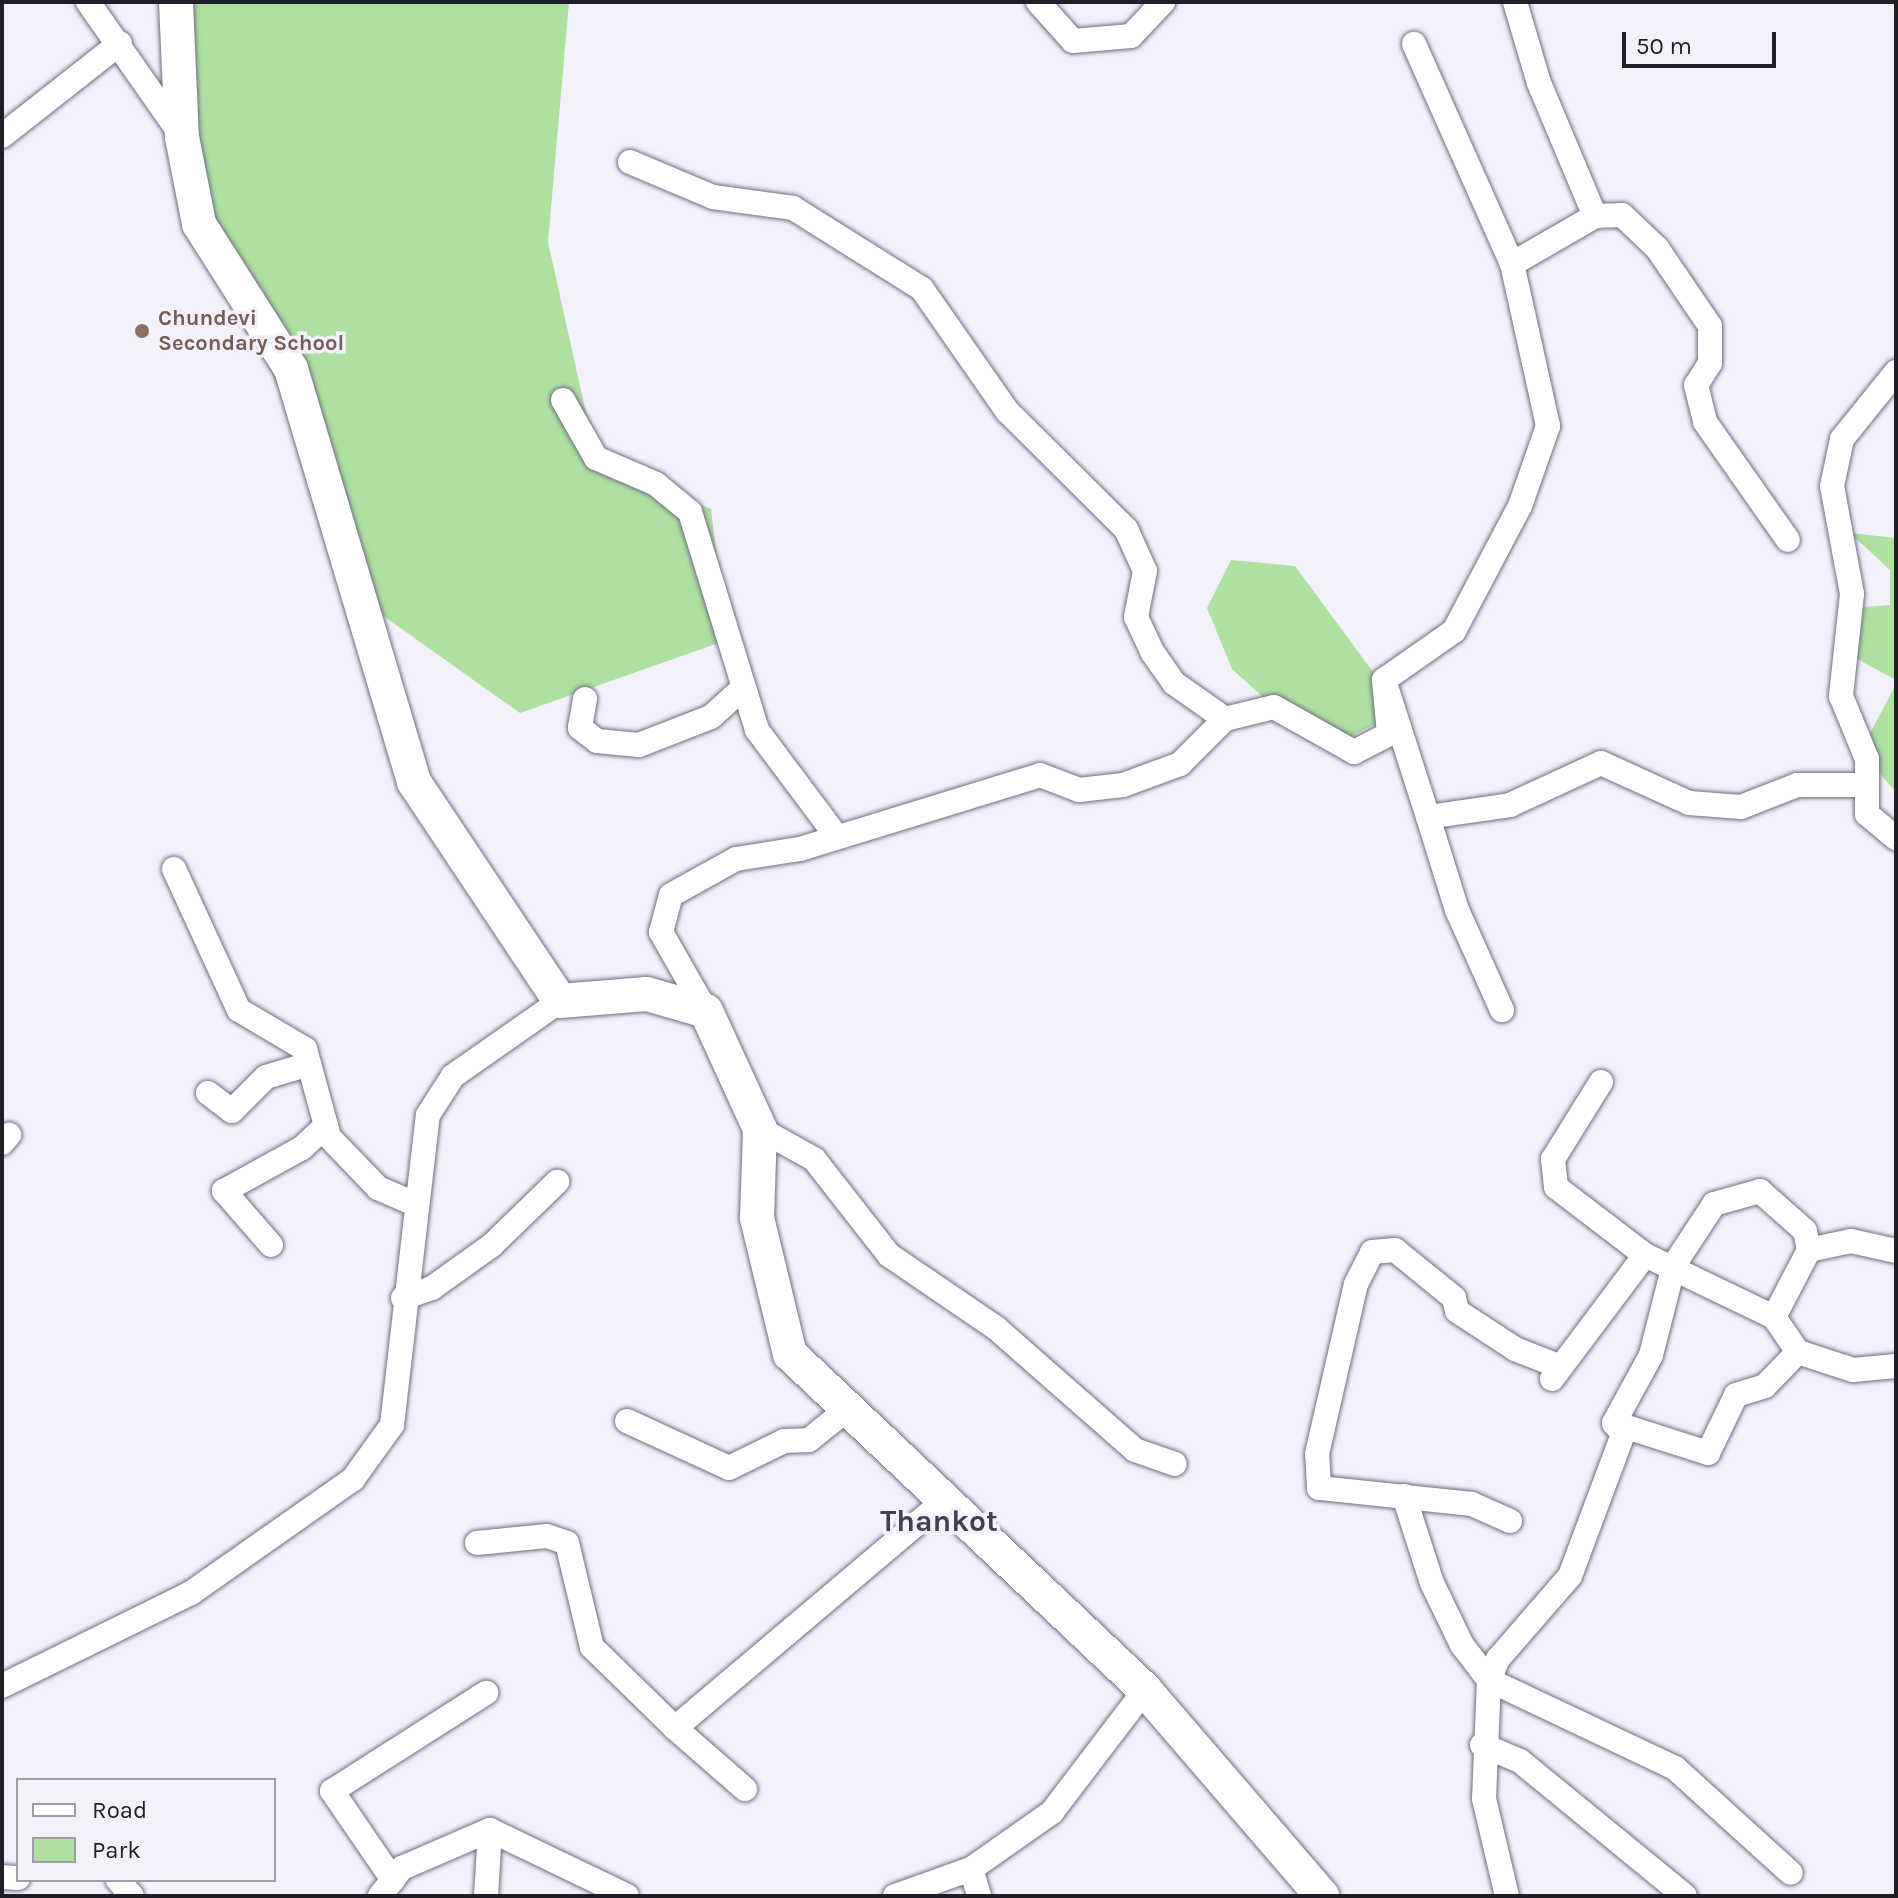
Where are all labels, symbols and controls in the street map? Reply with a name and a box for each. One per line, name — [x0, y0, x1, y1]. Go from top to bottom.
scale bar — [1626, 16, 1780, 66]
text: 50 m — [1636, 32, 1692, 60]
place label: Chundevi Secondary School — [158, 305, 344, 356]
marker: Chundevi Secondary School — [133, 322, 151, 340]
district label: Thankot — [880, 1503, 998, 1539]
legend — [16, 1778, 276, 1882]
text: Road — [92, 1796, 147, 1824]
text: Park — [92, 1836, 141, 1864]

